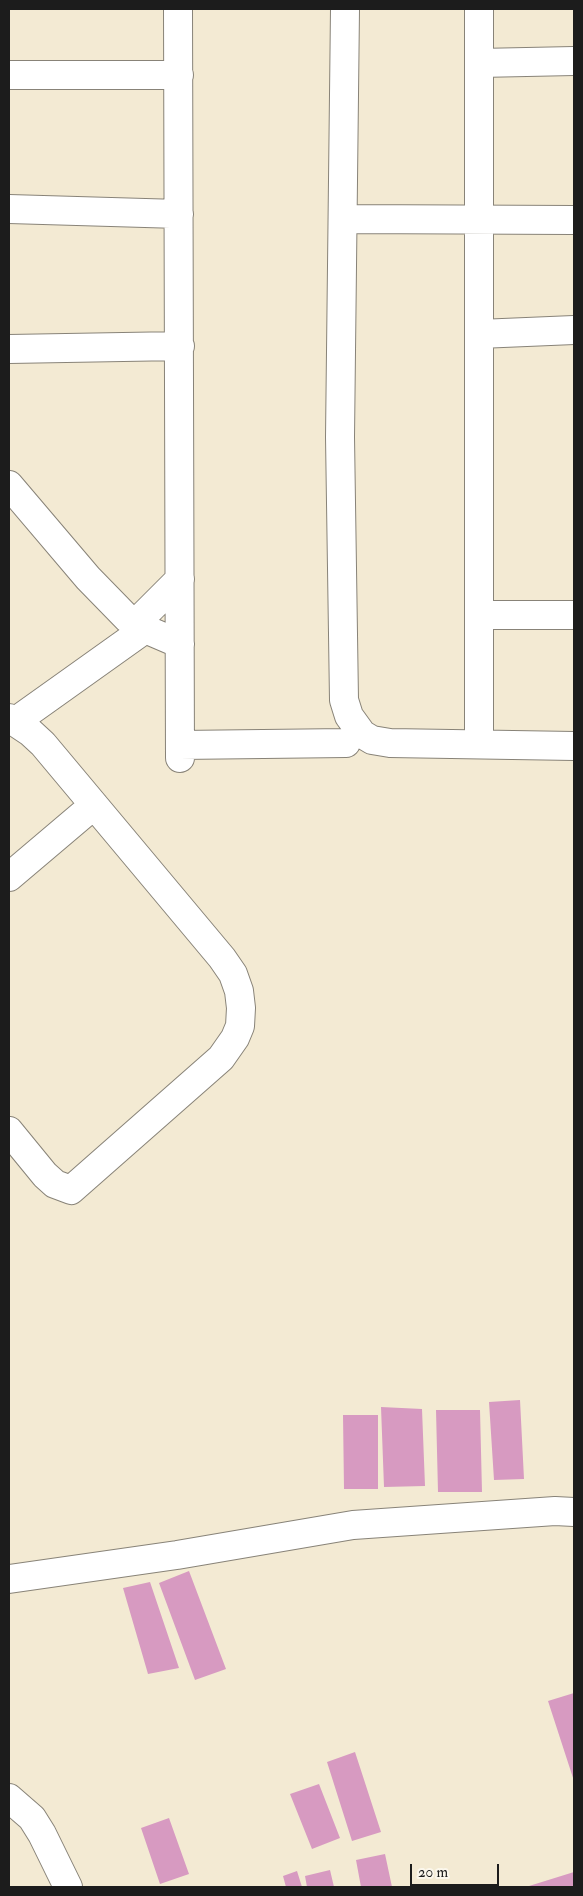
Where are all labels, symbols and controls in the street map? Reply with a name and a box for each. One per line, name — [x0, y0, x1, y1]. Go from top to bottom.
scale bar — [413, 1854, 502, 1886]
text: 20 m — [418, 1863, 448, 1882]

